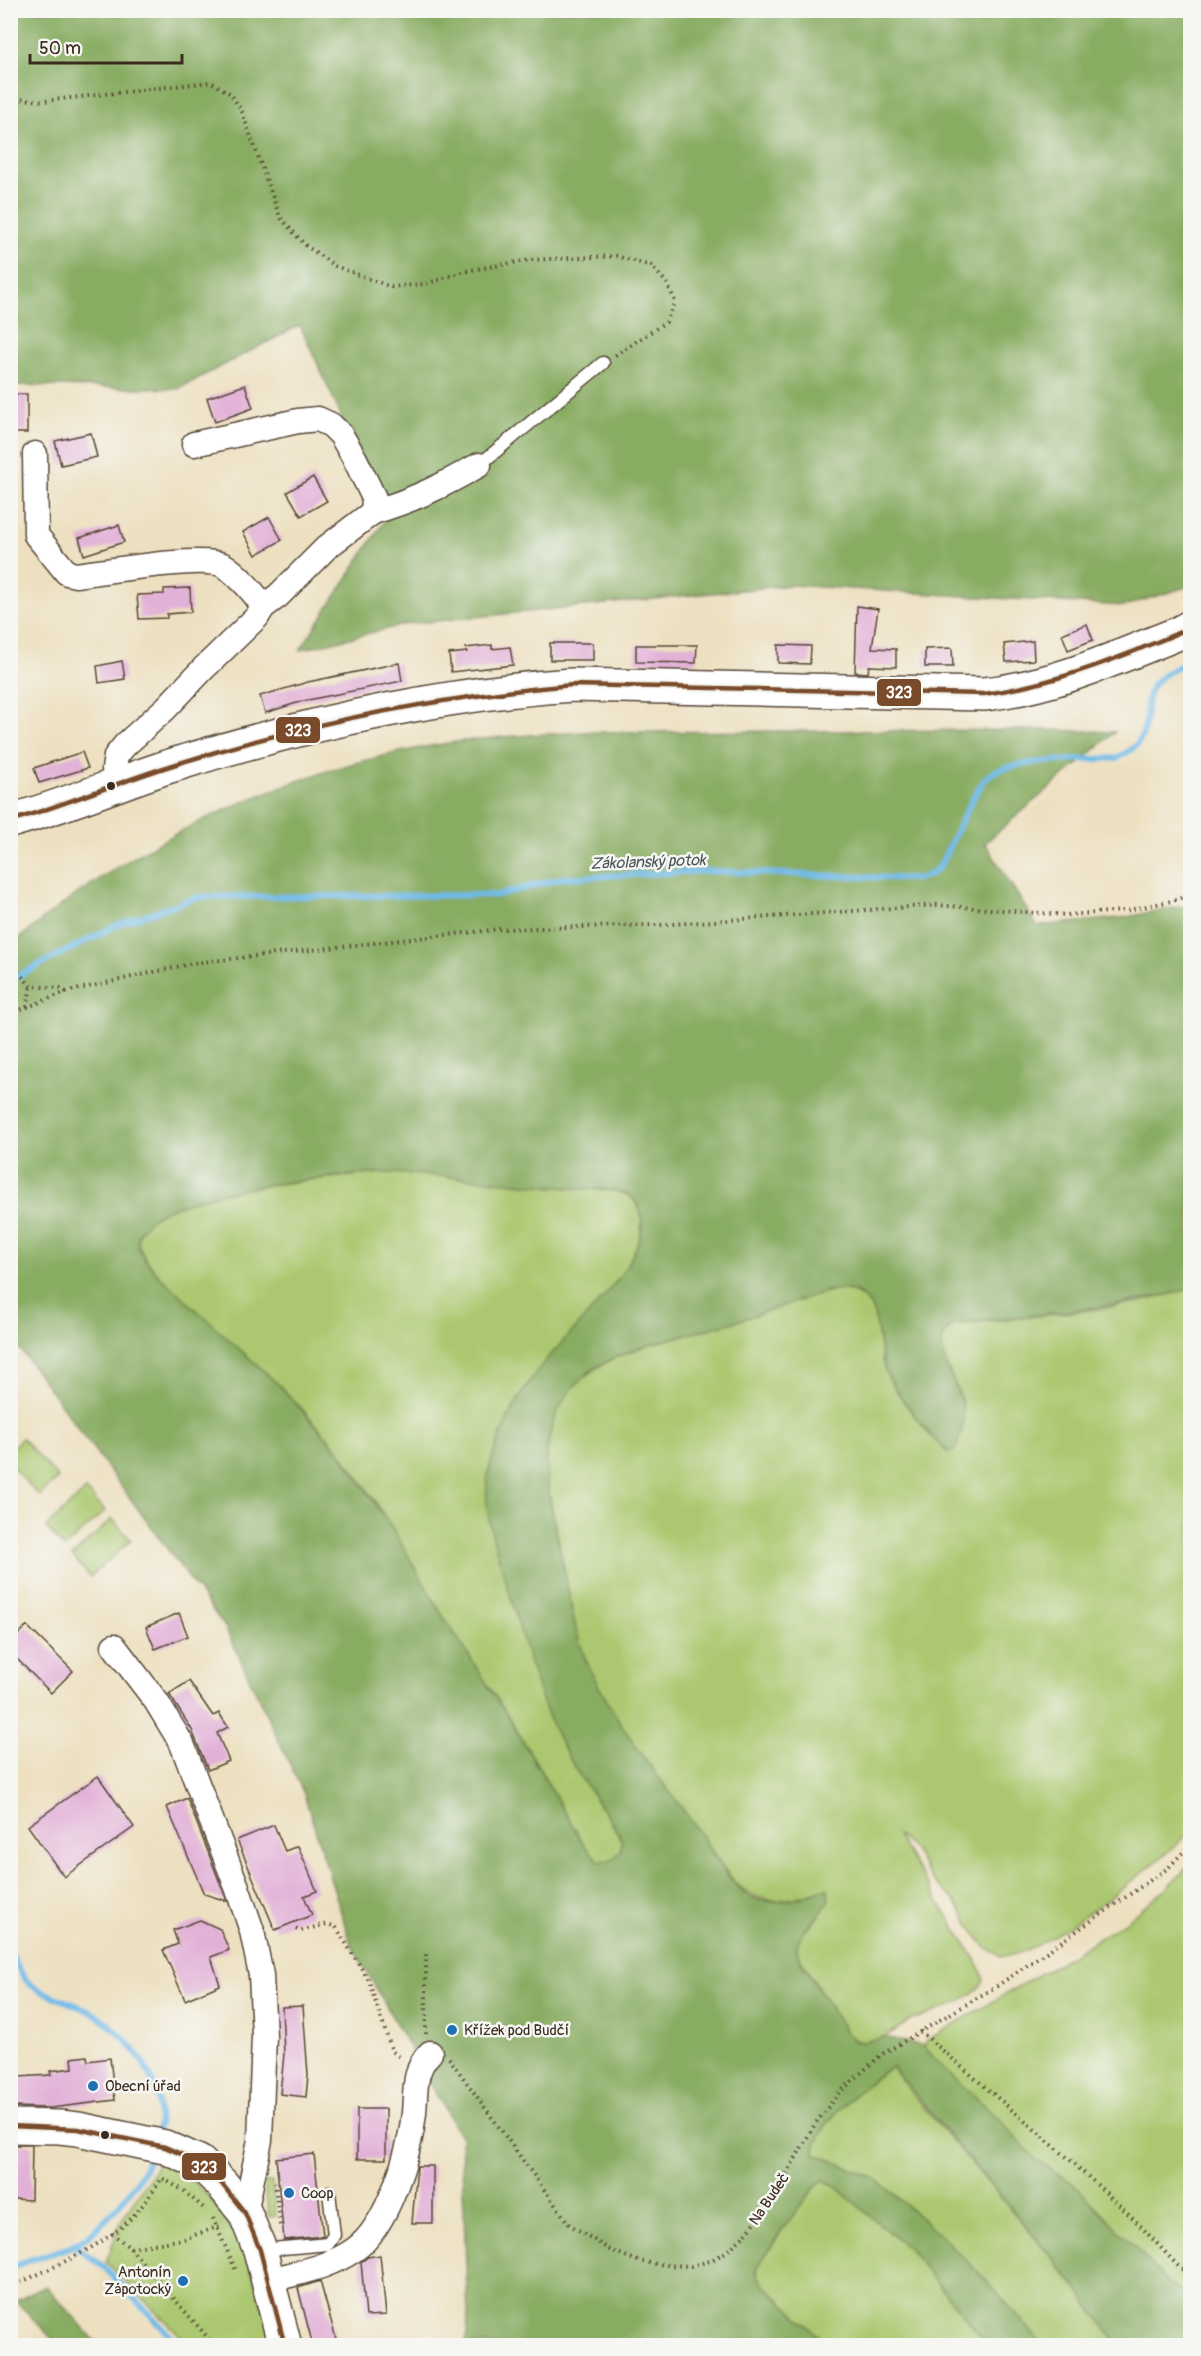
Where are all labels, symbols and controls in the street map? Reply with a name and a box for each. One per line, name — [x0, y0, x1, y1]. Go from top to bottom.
scale bar — [30, 27, 182, 65]
text: 50 m — [39, 37, 81, 60]
line badge: 323 — [876, 678, 922, 707]
text: 323 — [886, 683, 912, 703]
line badge: 323 — [275, 716, 321, 744]
text: 323 — [285, 721, 311, 741]
unlabelled marker — [105, 780, 117, 792]
water label: Zákolanský potok — [590, 850, 707, 874]
place label: Křížek pod Budčí — [464, 2021, 569, 2040]
marker: Křížek pod Budčí — [445, 2023, 459, 2037]
place label: Obecní úřad — [105, 2077, 181, 2096]
marker: Obecní úřad — [86, 2079, 100, 2093]
unlabelled marker — [99, 2129, 111, 2141]
line badge: 323 — [181, 2152, 227, 2181]
text: 323 — [191, 2158, 217, 2178]
street label: Na Budeč — [745, 2169, 794, 2229]
place label: Coop — [301, 2184, 334, 2203]
marker: Coop — [282, 2186, 296, 2200]
place label: Antonín Zápotocký — [104, 2263, 172, 2299]
marker: Antonín Zápotocký — [176, 2274, 190, 2288]

